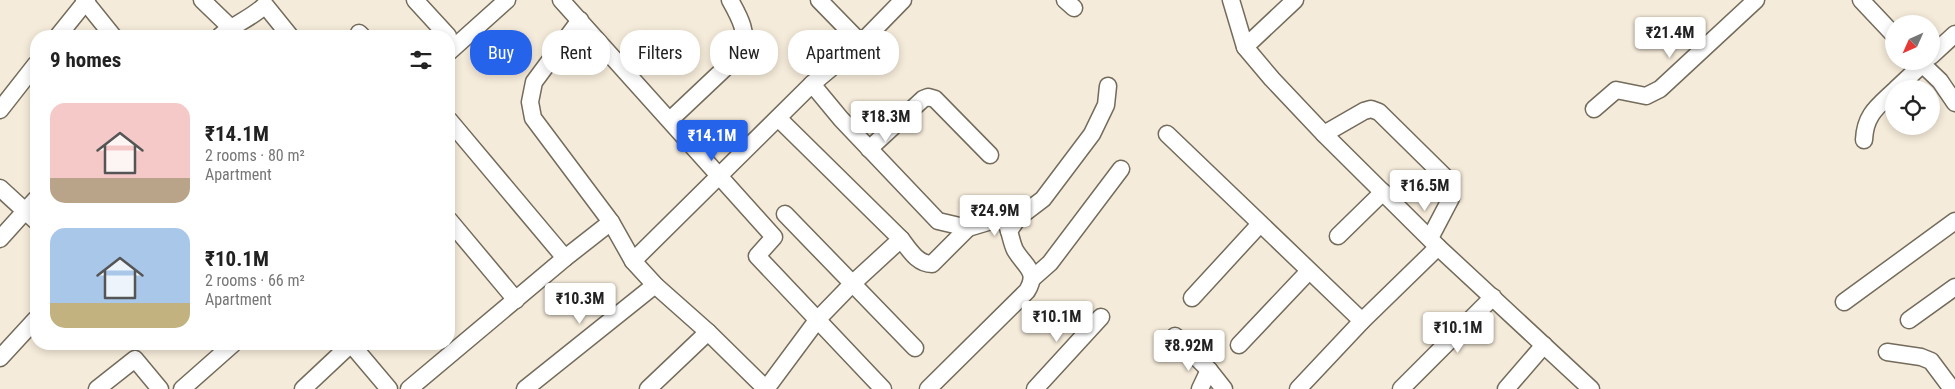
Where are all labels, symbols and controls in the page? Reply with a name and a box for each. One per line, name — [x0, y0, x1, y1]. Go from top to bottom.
north arrow — [1885, 15, 1940, 70]
map controls — [1885, 15, 1940, 135]
pin: ₹21.4M — [1629, 17, 1711, 59]
text: ₹21.4M — [1646, 23, 1694, 42]
chip: Buy — [470, 30, 532, 75]
chip: Rent — [542, 30, 610, 75]
chip: Filters — [620, 30, 700, 75]
chip: New — [710, 30, 778, 75]
chip: Apartment — [788, 30, 899, 75]
icon: filters — [407, 46, 435, 74]
text: 9 homes — [50, 48, 121, 72]
button: locate — [1885, 80, 1940, 135]
pin: ₹18.3M — [845, 100, 927, 143]
text: ₹18.3M — [862, 107, 910, 126]
pin: ₹14.1M — [671, 120, 753, 162]
text: ₹14.1M — [205, 122, 269, 146]
icon: home — [90, 123, 150, 183]
text: ₹14.1M — [688, 126, 736, 145]
text: 2 rooms · 80 m² — [205, 146, 305, 165]
text: Apartment — [205, 165, 272, 184]
pin: ₹16.5M — [1384, 170, 1466, 212]
text: ₹16.5M — [1401, 176, 1449, 195]
pin: ₹24.9M — [954, 194, 1036, 237]
text: ₹24.9M — [971, 201, 1019, 220]
text: ₹10.1M — [205, 247, 269, 271]
icon: home — [90, 248, 150, 308]
text: 2 rooms · 66 m² — [205, 271, 305, 290]
pin: ₹10.3M — [539, 282, 621, 325]
text: ₹10.3M — [556, 289, 604, 308]
text: Apartment — [205, 290, 272, 309]
pin: ₹10.1M — [1016, 300, 1098, 343]
text: ₹10.1M — [1033, 307, 1081, 326]
pin: ₹10.1M — [1417, 312, 1499, 354]
text: ₹10.1M — [1434, 318, 1482, 337]
pin: ₹8.92M — [1148, 330, 1230, 372]
text: ₹8.92M — [1165, 336, 1213, 355]

